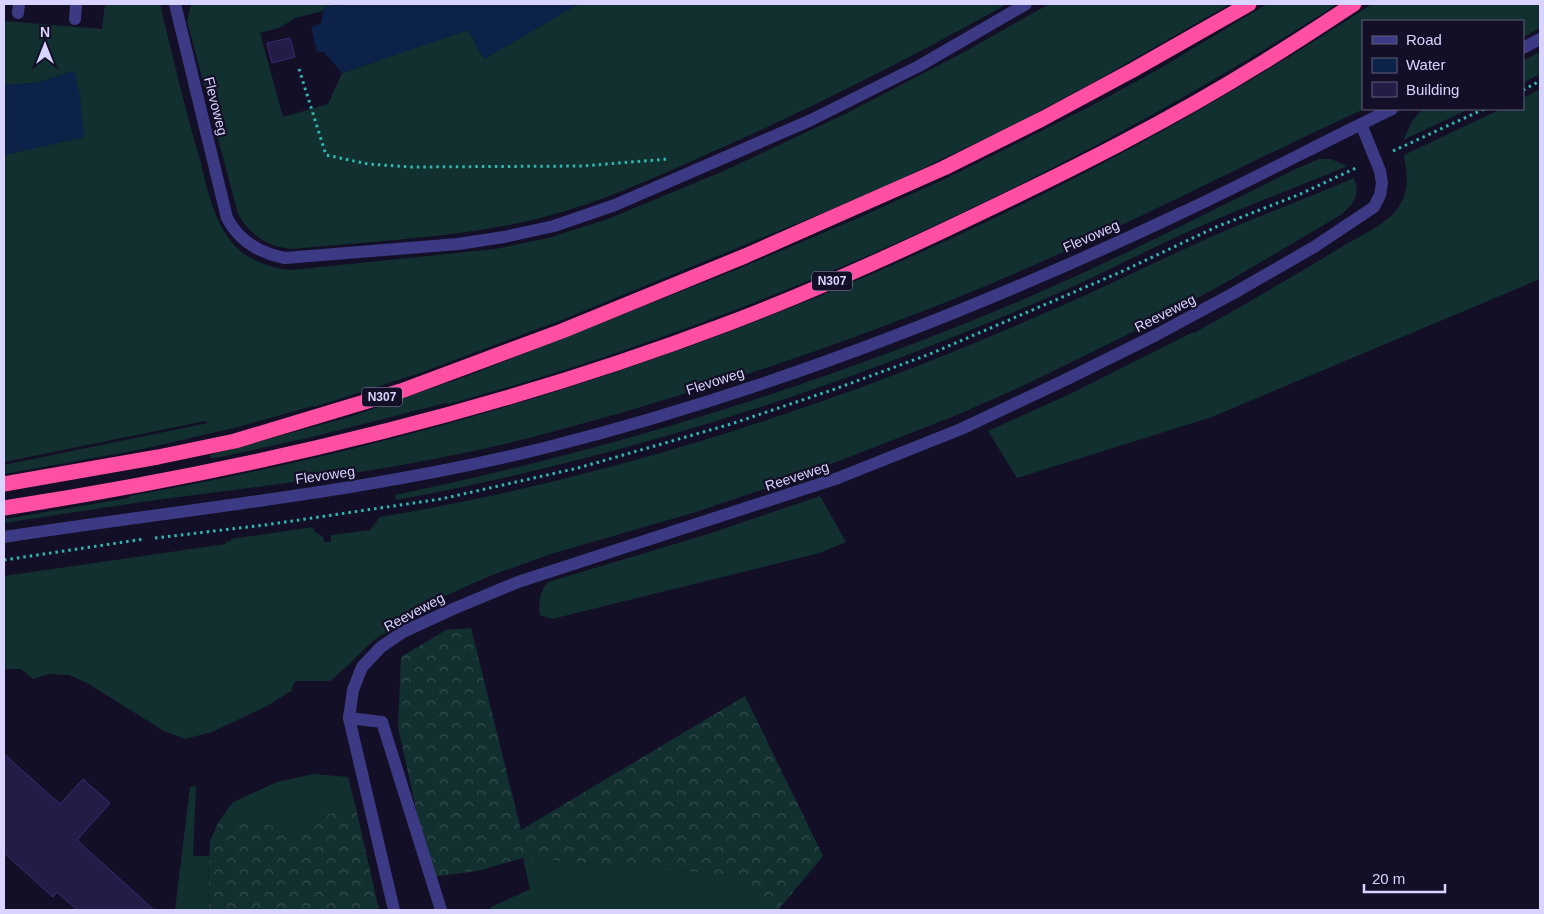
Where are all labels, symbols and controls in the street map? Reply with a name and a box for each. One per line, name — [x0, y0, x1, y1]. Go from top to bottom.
north arrow — [20, 20, 70, 70]
legend — [1362, 20, 1524, 110]
text: N — [40, 24, 50, 40]
text: Road — [1406, 31, 1442, 48]
text: Water — [1406, 56, 1445, 73]
street label: Flevoweg — [201, 75, 231, 137]
text: Building — [1406, 81, 1459, 98]
street label: Flevoweg — [1060, 217, 1122, 255]
road number: N307 — [812, 272, 852, 290]
street label: Reeveweg — [1132, 291, 1198, 335]
street label: Flevoweg — [684, 364, 746, 398]
road number: N307 — [362, 388, 402, 407]
street label: Reeveweg — [763, 458, 831, 494]
street label: Flevoweg — [294, 463, 356, 487]
street label: Reeveweg — [381, 589, 447, 635]
scale bar — [1364, 862, 1445, 894]
text: 20 m — [1372, 870, 1405, 887]

